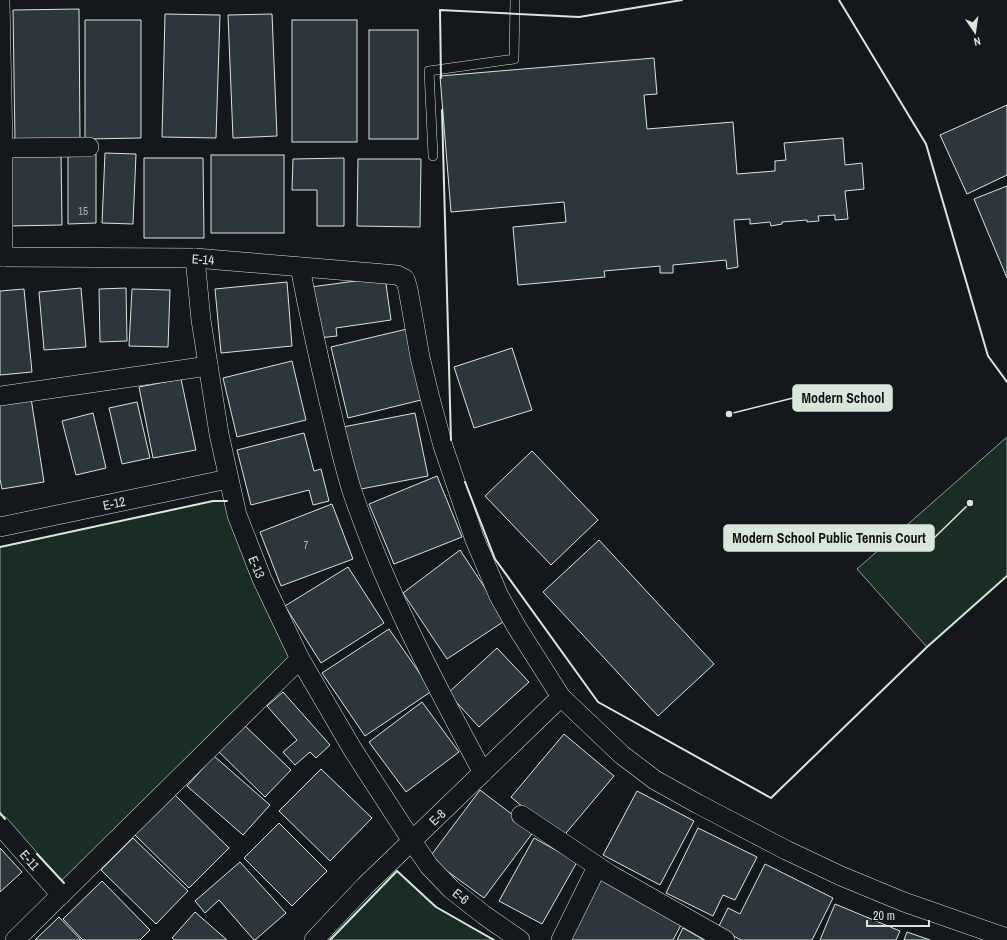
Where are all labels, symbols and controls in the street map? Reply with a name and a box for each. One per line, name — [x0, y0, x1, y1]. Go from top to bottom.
north arrow — [955, 12, 995, 52]
text: N — [973, 34, 982, 49]
house number: 15 — [78, 204, 88, 218]
street label: E-14 — [191, 250, 215, 269]
callout: Modern School — [793, 385, 892, 411]
text: Modern School — [802, 389, 884, 407]
street label: E-12 — [101, 493, 127, 514]
callout: Modern School Public Tennis Court — [724, 525, 934, 551]
text: Modern School Public Tennis Court — [732, 529, 926, 547]
house number: 7 — [303, 538, 309, 552]
street label: E-13 — [244, 554, 269, 581]
street label: E-8 — [425, 805, 449, 829]
street label: E-11 — [16, 847, 43, 874]
street label: E-6 — [449, 885, 473, 908]
scale bar — [867, 902, 929, 928]
text: 20 m — [873, 908, 895, 924]

